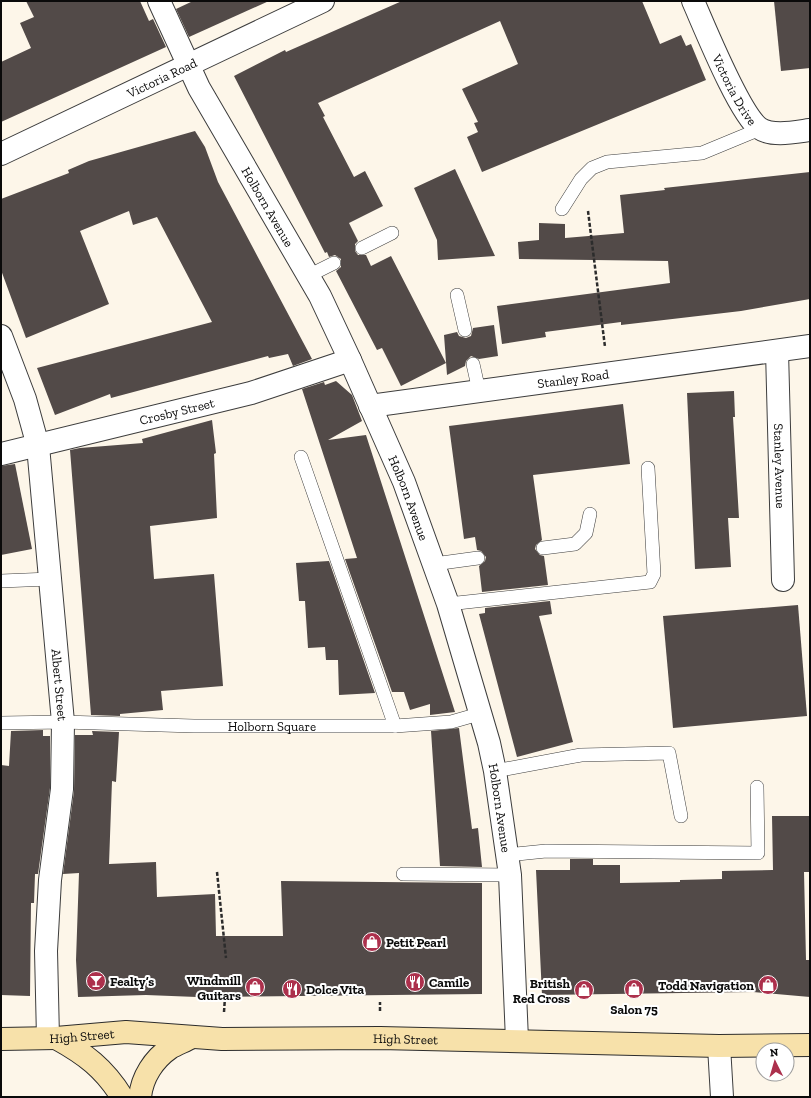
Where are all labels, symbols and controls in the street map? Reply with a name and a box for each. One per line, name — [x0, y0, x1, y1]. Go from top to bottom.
street label: Victoria Drive — [709, 51, 760, 128]
street label: Victoria Road — [123, 55, 199, 101]
street label: Holborn Avenue — [239, 164, 297, 249]
street label: Stanley Road — [536, 366, 610, 391]
street label: Crosby Street — [138, 395, 216, 427]
street label: Stanley Avenue — [771, 423, 789, 509]
street label: Holborn Avenue — [386, 453, 432, 542]
street label: Albert Street — [49, 648, 70, 722]
street label: Holborn Square — [228, 719, 316, 734]
street label: Holborn Avenue — [486, 762, 514, 853]
shop icon: Petit Pearl — [361, 931, 383, 953]
place label: Petit Pearl — [386, 935, 447, 950]
bar icon: Fealty’s — [85, 970, 107, 992]
restaurant icon: Camile — [404, 971, 426, 993]
place label: Windmill Guitars — [187, 973, 241, 1003]
place label: Fealty’s — [110, 974, 154, 989]
shop icon: Todd Navigation — [757, 974, 779, 996]
place label: Camile — [429, 975, 470, 990]
shop icon: Windmill Guitars — [244, 976, 266, 998]
place label: British Red Cross — [513, 976, 570, 1006]
restaurant icon: Dolce Vita — [281, 978, 303, 1000]
shop icon: Salon 75 — [623, 978, 645, 1000]
place label: Todd Navigation — [658, 978, 754, 993]
shop icon: British Red Cross — [573, 979, 595, 1001]
place label: Dolce Vita — [306, 982, 365, 997]
place label: Salon 75 — [610, 1002, 658, 1017]
street label: High Street — [49, 1026, 115, 1046]
street label: High Street — [373, 1030, 438, 1047]
north arrow — [755, 1042, 795, 1082]
text: N — [769, 1046, 780, 1059]

